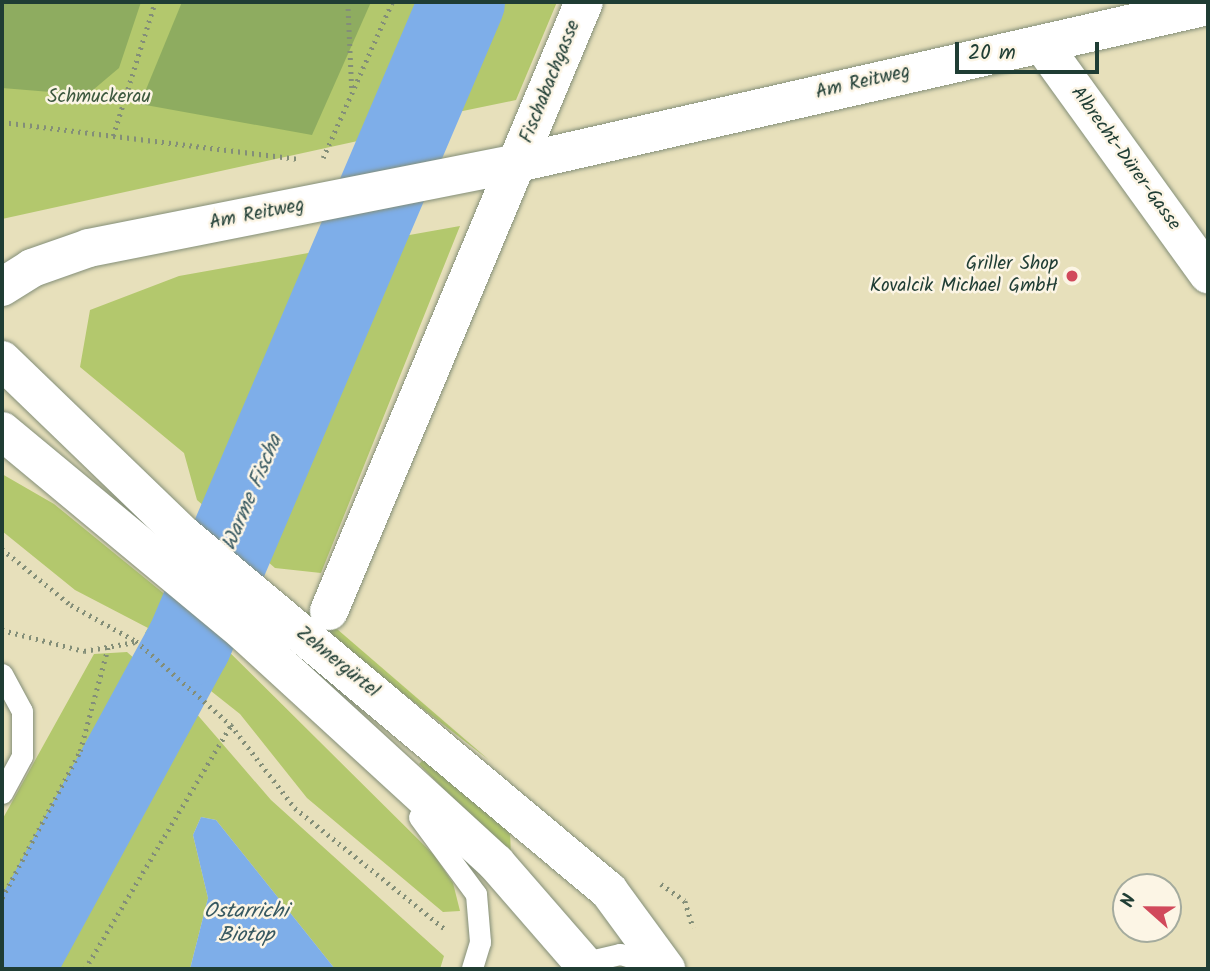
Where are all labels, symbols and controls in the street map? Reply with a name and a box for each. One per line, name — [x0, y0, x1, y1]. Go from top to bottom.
street label: Fischabachgasse — [516, 17, 586, 147]
scale bar — [958, 28, 1102, 72]
text: 20 m — [968, 37, 1016, 70]
street label: Am Reitweg — [814, 61, 912, 105]
street label: Albrecht-Dürer-Gasse — [1065, 83, 1185, 235]
park label: Schmuckerau — [47, 87, 151, 109]
street label: Am Reitweg — [208, 195, 306, 235]
place label: Griller Shop Kovalcik Michael GmbH — [870, 254, 1058, 298]
marker: Griller Shop Kovalcik Michael GmbH — [1064, 268, 1080, 284]
water label: Warme Fischa — [217, 431, 289, 555]
street label: Zehnergürtel — [291, 623, 383, 703]
north arrow — [1112, 873, 1182, 943]
text: N — [1113, 890, 1145, 912]
water label: Ostarrichi Biotop — [204, 899, 288, 949]

